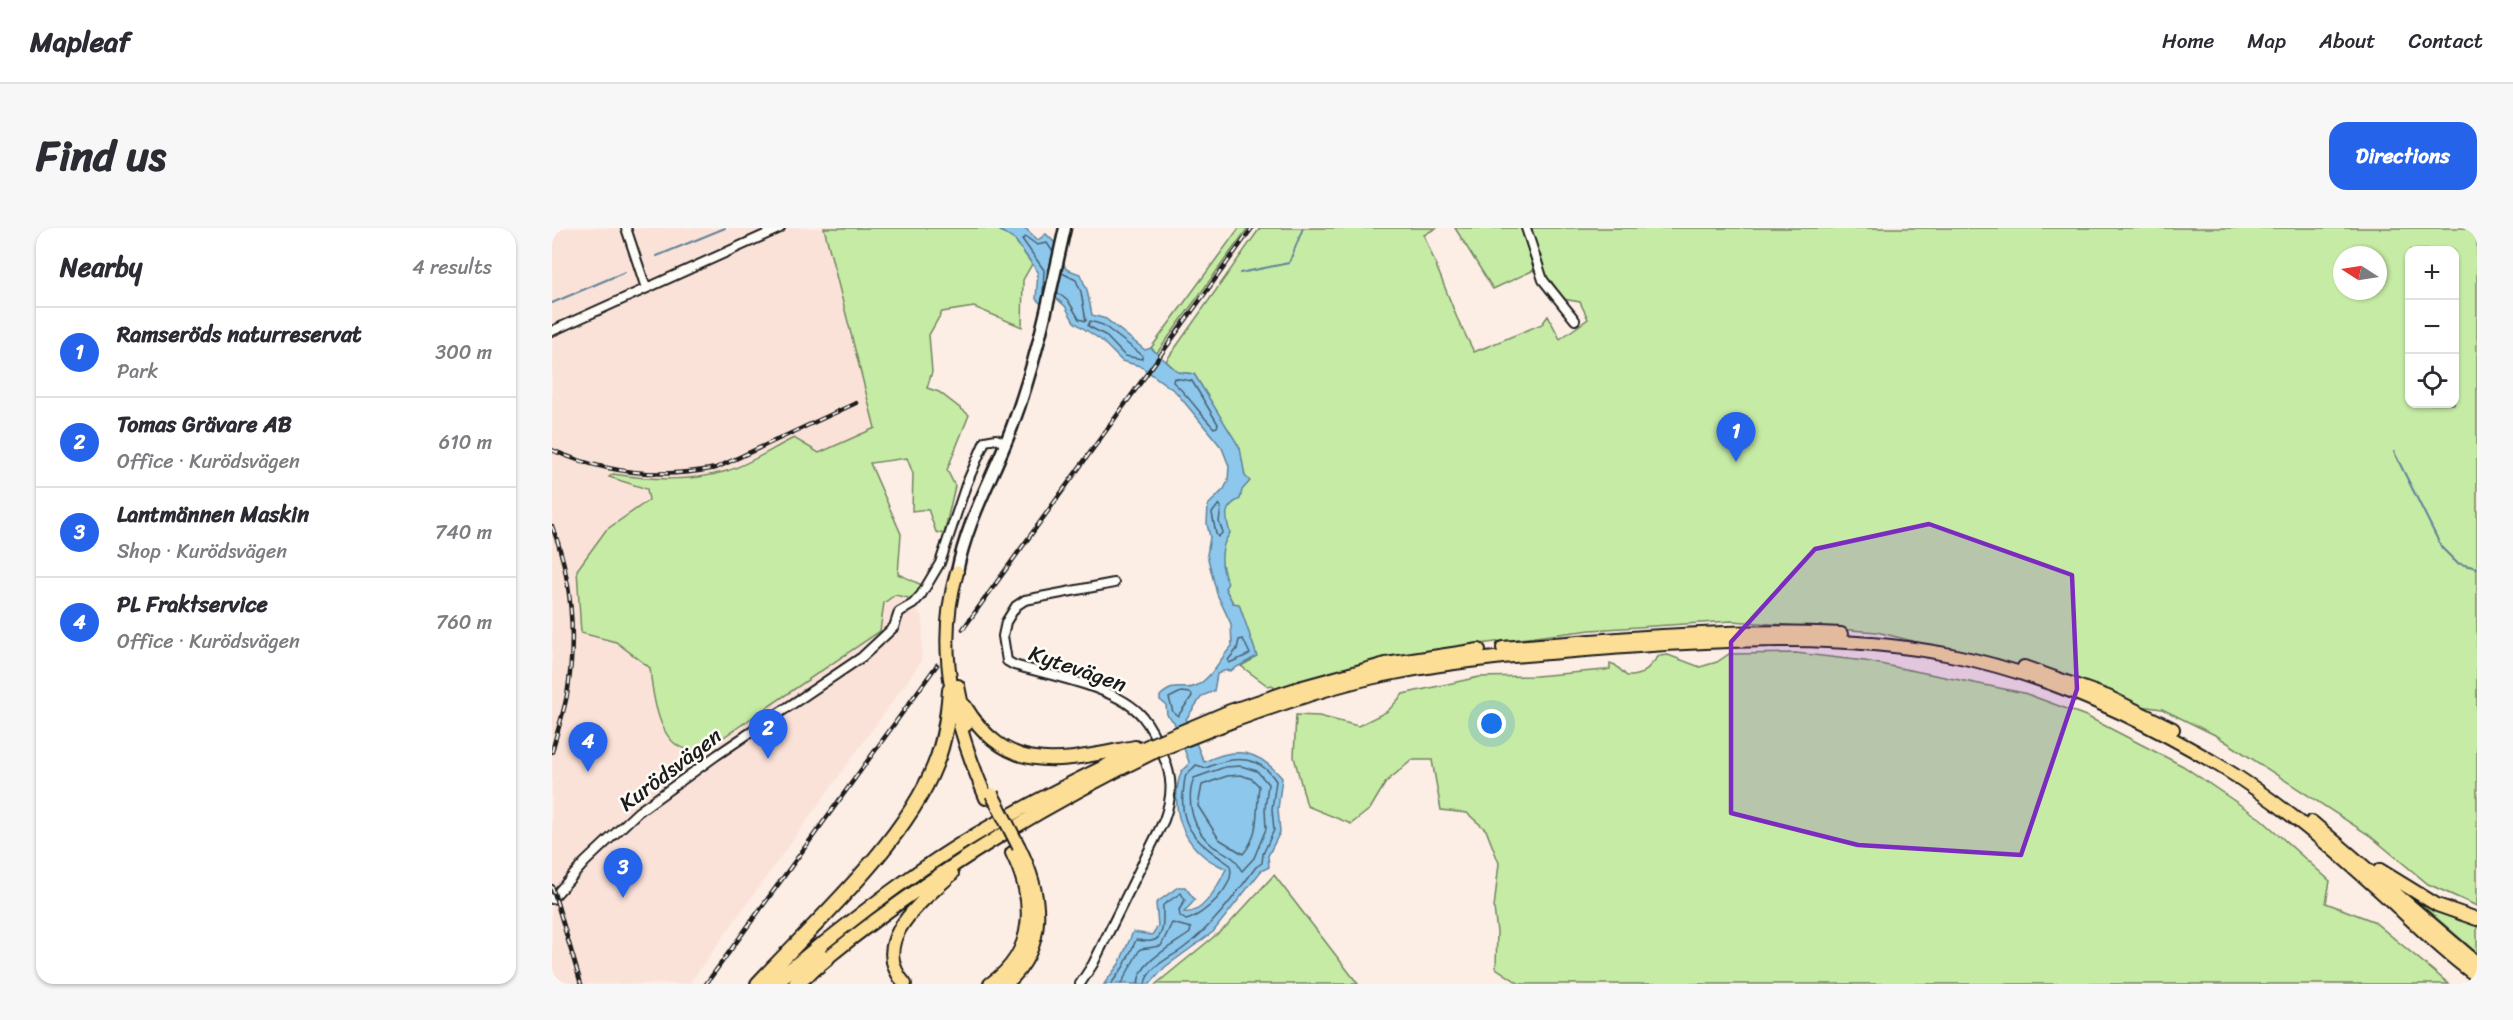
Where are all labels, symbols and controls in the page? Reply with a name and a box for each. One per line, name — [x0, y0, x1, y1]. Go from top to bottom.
text: Mapleaf — [30, 17, 130, 66]
text: Home — [2162, 22, 2214, 60]
text: Map — [2247, 22, 2286, 60]
text: About — [2319, 22, 2376, 60]
text: Contact — [2409, 22, 2483, 60]
text: Find us — [36, 119, 166, 193]
button: Directions — [2329, 122, 2477, 190]
text: Nearby — [60, 244, 142, 290]
north arrow — [2333, 246, 2387, 300]
map controls — [2405, 246, 2459, 408]
button: + — [2405, 246, 2459, 300]
text: 4 results — [412, 250, 492, 285]
button: − — [2405, 300, 2459, 354]
text: Ramseröds naturreservat — [117, 315, 362, 354]
text: 1 — [75, 335, 84, 370]
text: 300 m — [435, 335, 492, 370]
text: Park — [117, 354, 158, 389]
button: locate — [2405, 354, 2459, 408]
text: Tomas Grävare AB — [117, 405, 292, 444]
pin: 1 — [1716, 412, 1756, 462]
text: 2 — [74, 425, 85, 460]
text: 610 m — [439, 425, 492, 460]
text: Office · Kurödsvägen — [117, 444, 300, 479]
text: Lantmännen Maskin — [117, 495, 309, 534]
text: 3 — [74, 515, 85, 550]
text: 740 m — [435, 515, 492, 550]
text: Shop · Kurödsvägen — [117, 534, 287, 569]
text: PL Fraktservice — [117, 585, 268, 624]
text: 4 — [73, 605, 86, 640]
text: 760 m — [436, 605, 492, 640]
text: Office · Kurödsvägen — [117, 624, 300, 659]
street label: Kytevägen — [1024, 634, 1132, 703]
your location — [1477, 709, 1506, 738]
pin: 2 — [748, 710, 788, 759]
street label: Kurödsvägen — [610, 717, 731, 822]
pin: 4 — [568, 722, 608, 772]
pin: 3 — [604, 848, 642, 898]

